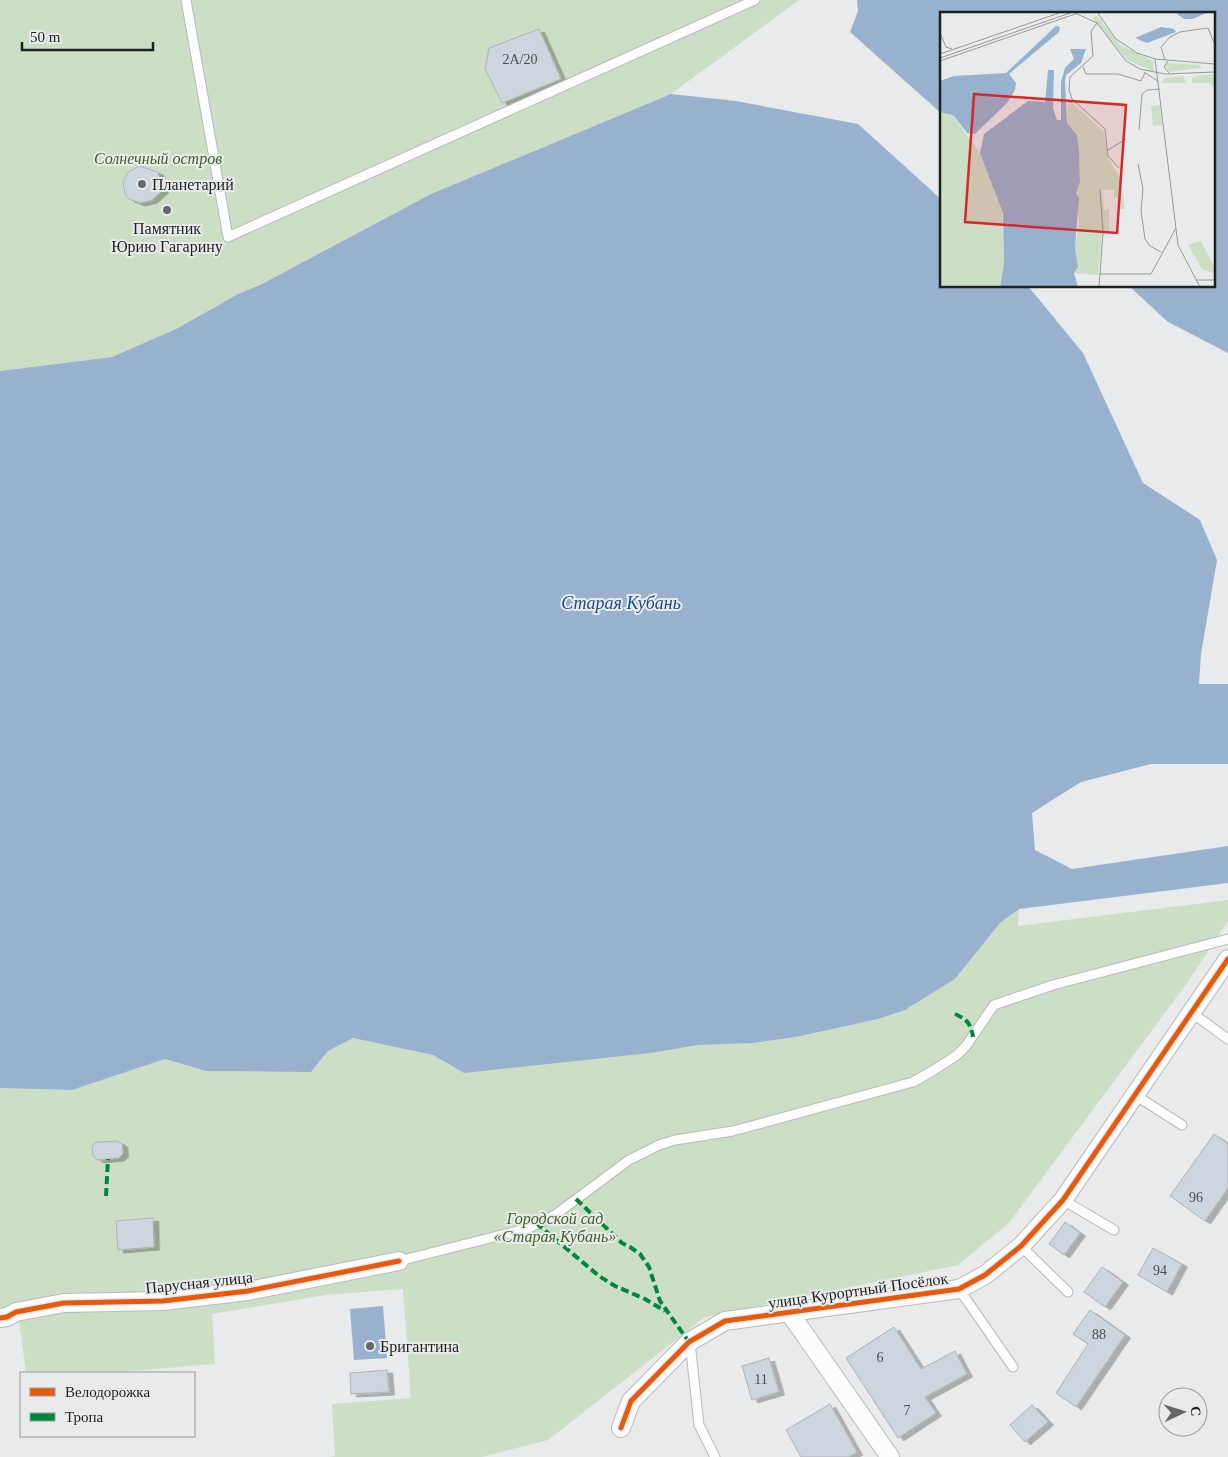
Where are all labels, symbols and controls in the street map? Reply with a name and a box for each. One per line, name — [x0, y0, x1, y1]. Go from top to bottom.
inset map — [940, 12, 1216, 288]
scale bar — [22, 20, 154, 52]
text: 50 m — [30, 29, 61, 45]
house number: 2А/20 — [503, 52, 538, 67]
park label: Солнечный остров — [94, 150, 222, 168]
place label: Планетарий — [152, 176, 234, 194]
marker: Планетарий — [136, 178, 148, 190]
marker: Памятник Юрию Гагарину — [161, 204, 173, 216]
place label: Памятник Юрию Гагарину — [111, 220, 223, 256]
water label: Старая Кубань — [561, 593, 681, 613]
house number: 96 — [1189, 1190, 1203, 1205]
park label: Городской сад «Старая Кубань» — [494, 1210, 616, 1246]
house number: 94 — [1153, 1263, 1167, 1278]
street label: Парусная улица — [144, 1268, 254, 1298]
street label: улица Курортный Посёлок — [767, 1269, 950, 1313]
house number: 88 — [1092, 1327, 1106, 1342]
place label: Бригантина — [380, 1338, 459, 1356]
marker: Бригантина — [364, 1340, 376, 1352]
house number: 6 — [877, 1350, 884, 1365]
legend — [20, 1372, 195, 1437]
house number: 11 — [754, 1372, 768, 1387]
text: Велодорожка — [65, 1384, 150, 1400]
north arrow — [1158, 1387, 1208, 1437]
house number: 7 — [904, 1403, 911, 1418]
text: С — [1188, 1406, 1203, 1417]
text: Тропа — [65, 1409, 104, 1425]

